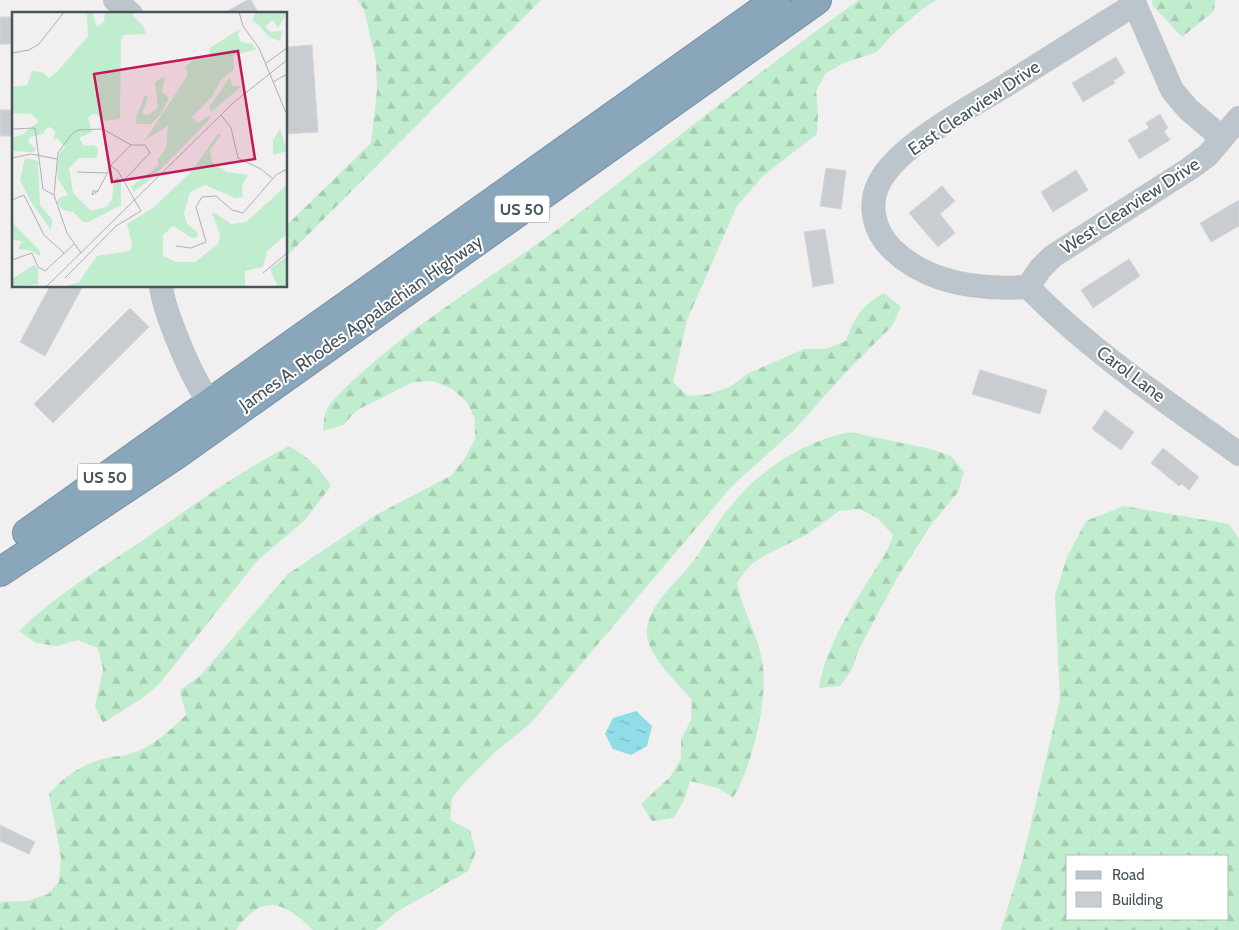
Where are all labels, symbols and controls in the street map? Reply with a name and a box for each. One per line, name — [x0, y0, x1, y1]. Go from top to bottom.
inset map — [12, 12, 288, 288]
street label: East Clearview Drive — [904, 56, 1044, 160]
street label: West Clearview Drive — [1056, 153, 1204, 259]
road number: US 50 — [494, 195, 550, 222]
street label: James A. Rhodes Appalachian Highway — [234, 230, 487, 416]
street label: Carol Lane — [1092, 341, 1170, 407]
road number: US 50 — [78, 464, 132, 491]
legend — [1066, 855, 1229, 920]
text: Road — [1112, 866, 1145, 884]
text: Building — [1112, 891, 1163, 909]

